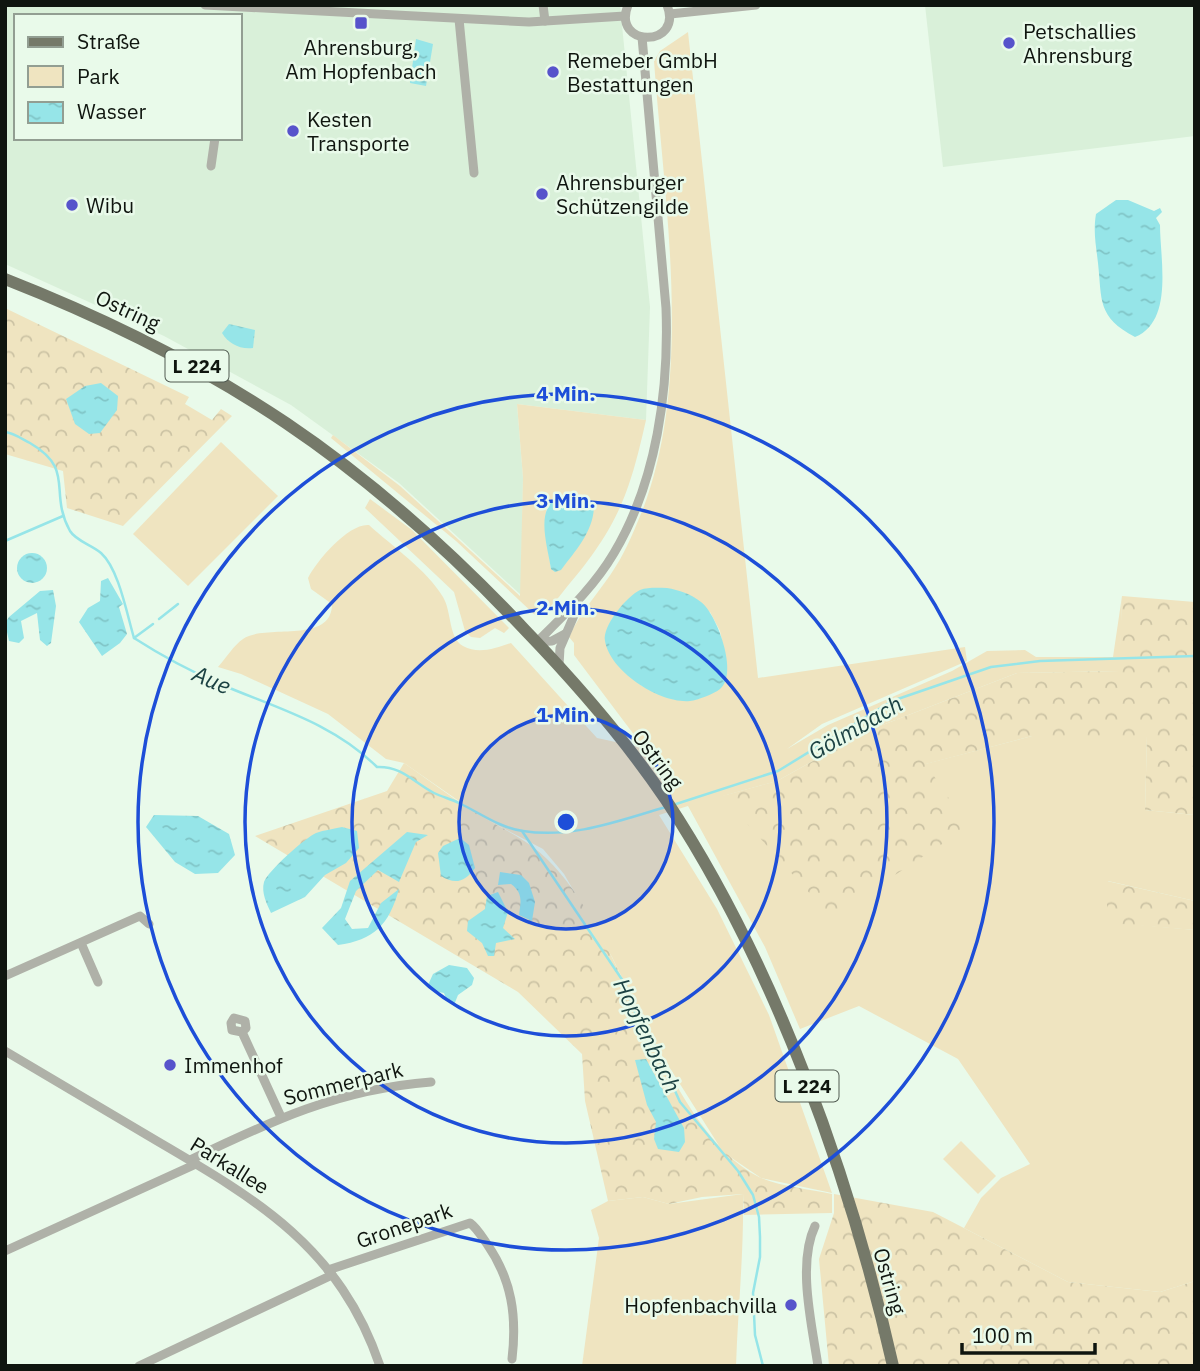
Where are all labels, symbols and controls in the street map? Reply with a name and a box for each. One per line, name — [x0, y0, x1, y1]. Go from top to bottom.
legend — [14, 14, 242, 140]
marker: Ahrensburg, Am Hopfenbach — [353, 15, 369, 31]
place label: Petschallies Ahrensburg — [1023, 17, 1136, 69]
text: Straße — [77, 27, 140, 55]
place label: Ahrensburg, Am Hopfenbach — [285, 33, 437, 85]
marker: Petschallies Ahrensburg — [1001, 35, 1017, 51]
place label: Remeber GmbH Bestattungen — [567, 46, 718, 98]
text: Park — [77, 62, 120, 90]
marker: Remeber GmbH Bestattungen — [545, 64, 561, 80]
text: Wasser — [77, 97, 147, 125]
place label: Kesten Transporte — [307, 105, 410, 157]
marker: Kesten Transporte — [285, 123, 301, 139]
place label: Ahrensburger Schützengilde — [556, 168, 689, 220]
marker: Ahrensburger Schützengilde — [534, 186, 550, 202]
place label: Wibu — [86, 191, 134, 219]
marker: Wibu — [64, 197, 80, 213]
street label: Ostring — [91, 283, 165, 337]
road number: L 224 — [166, 350, 228, 382]
text: 4 Min. — [536, 379, 596, 407]
text: 3 Min. — [536, 486, 596, 514]
text: 2 Min. — [536, 593, 596, 621]
water label: Aue — [187, 657, 236, 700]
water label: Gölmbach — [802, 688, 908, 766]
text: 1 Min. — [536, 700, 596, 728]
street label: Ostring — [626, 723, 690, 795]
centre of rings — [554, 810, 578, 834]
water label: Hopfenbach — [607, 973, 689, 1097]
place label: Immenhof — [184, 1051, 283, 1079]
street label: Sommerpark — [280, 1055, 406, 1111]
marker: Immenhof — [162, 1057, 178, 1073]
road number: L 224 — [776, 1070, 838, 1102]
street label: Parkallee — [185, 1130, 275, 1200]
street label: Gronepark — [352, 1196, 456, 1254]
street label: Ostring — [867, 1244, 913, 1318]
place label: Hopfenbachvilla — [624, 1291, 777, 1319]
marker: Hopfenbachvilla — [783, 1297, 799, 1313]
scale bar — [962, 1312, 1095, 1356]
text: 100 m — [972, 1321, 1033, 1349]

